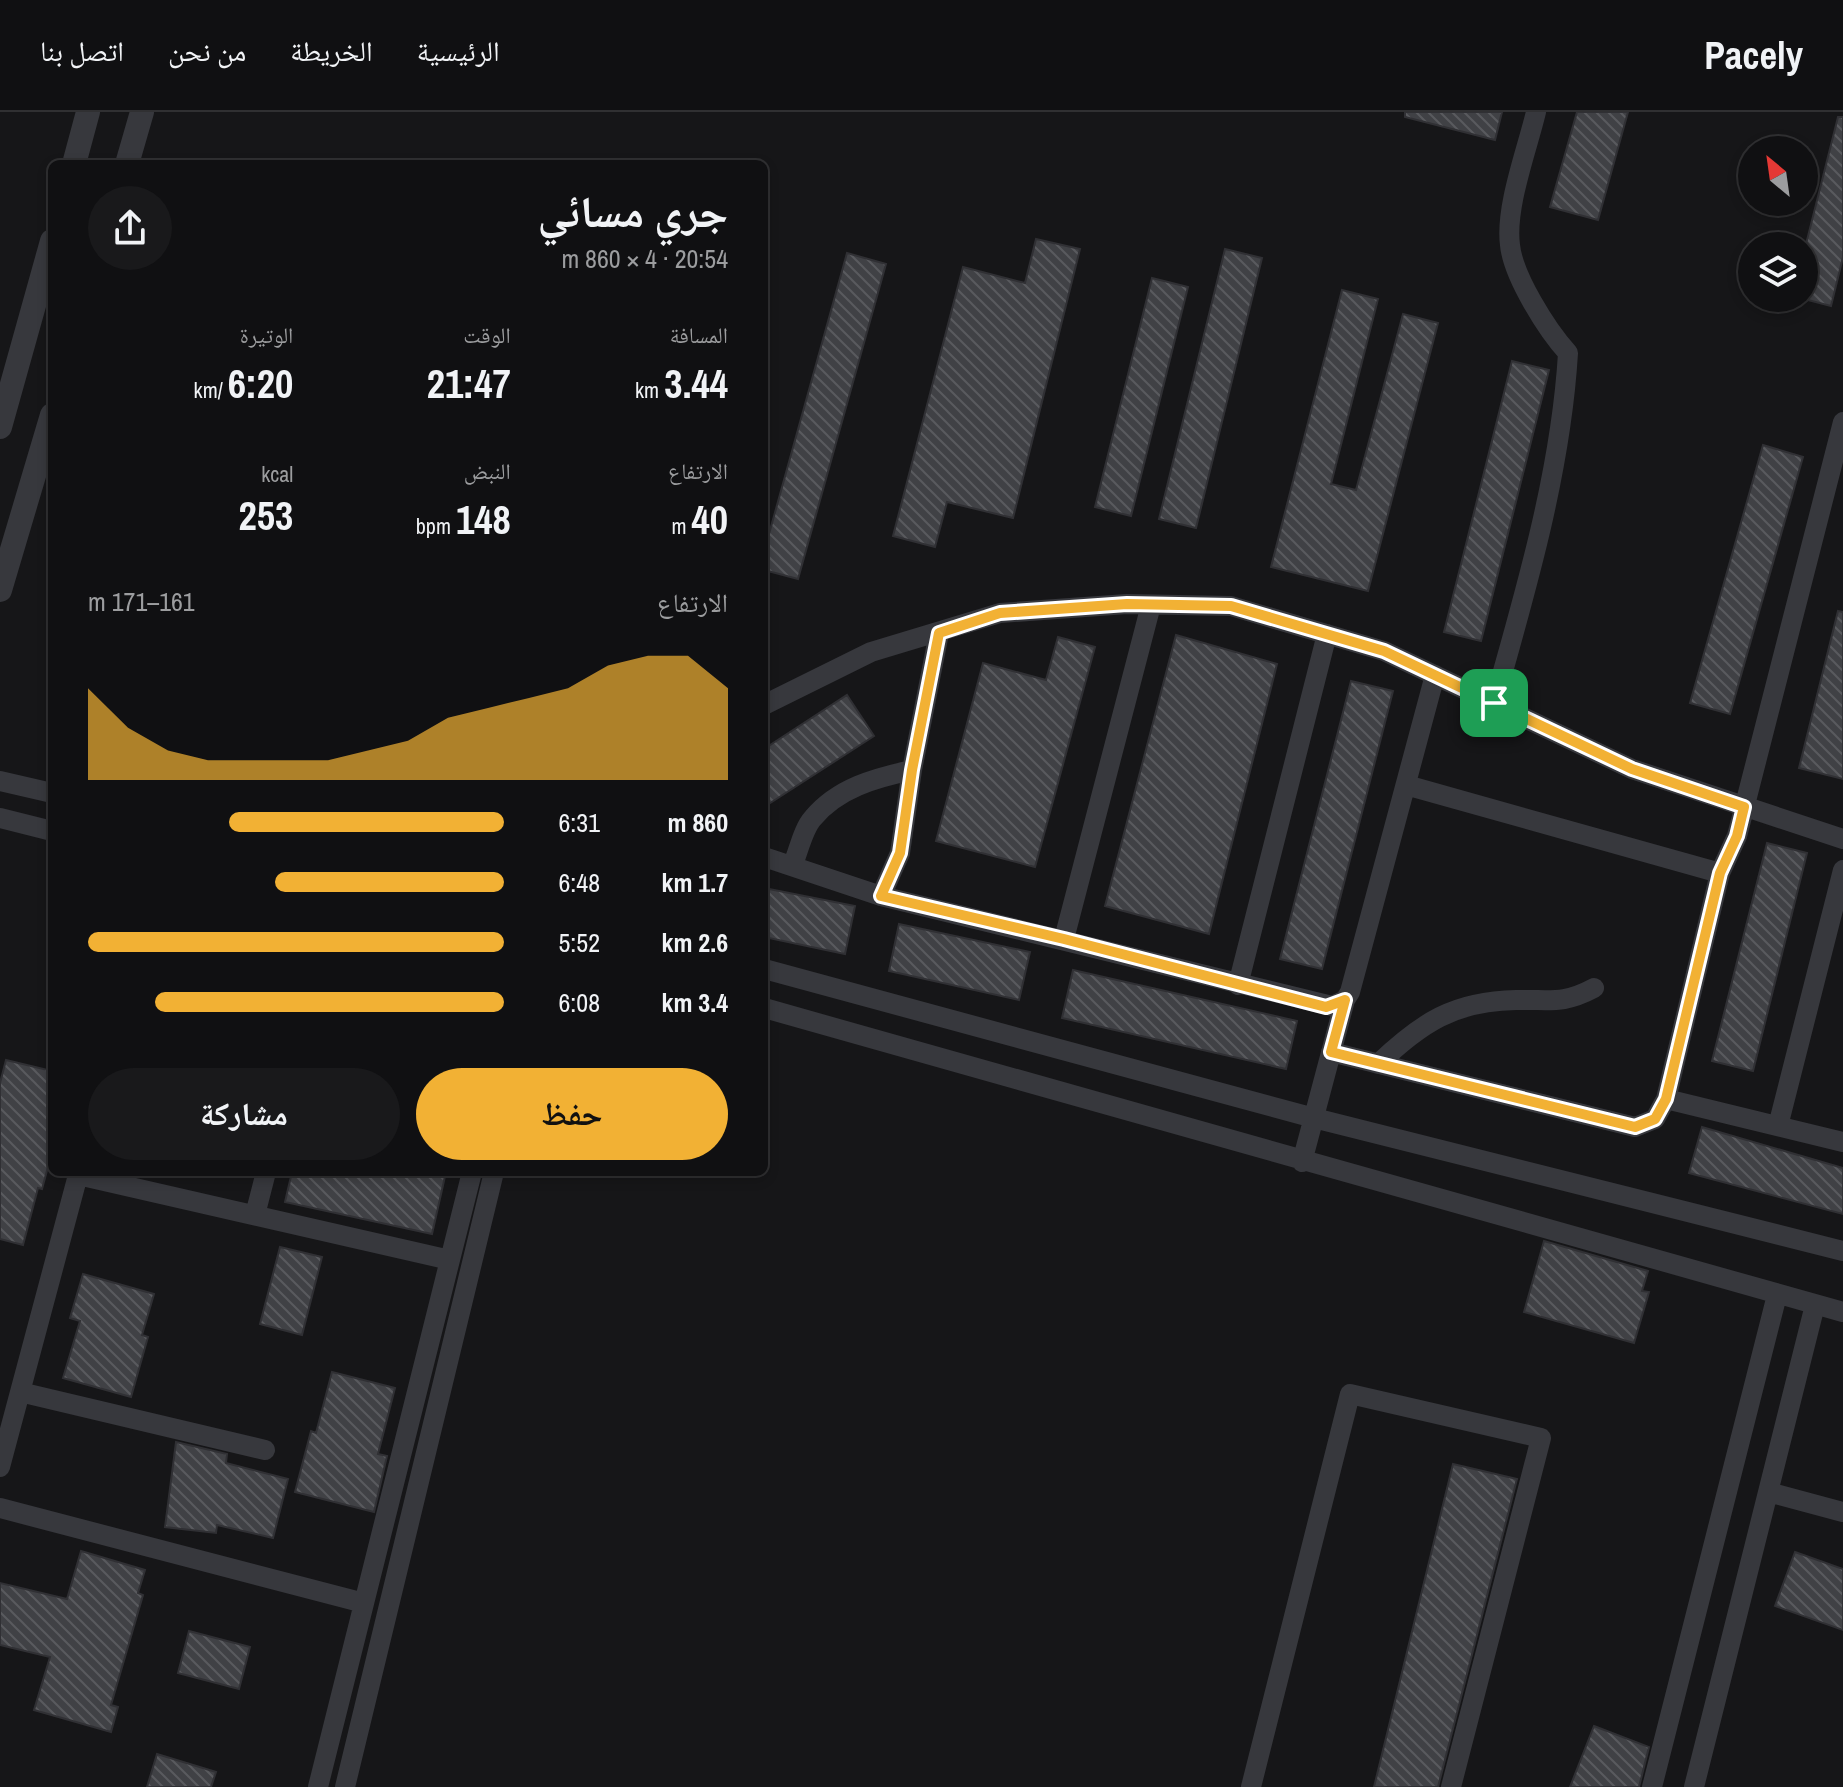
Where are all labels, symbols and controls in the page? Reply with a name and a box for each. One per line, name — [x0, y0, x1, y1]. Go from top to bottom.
text: Pacely — [1704, 30, 1803, 81]
text: اتصل بنا — [40, 32, 124, 70]
text: من نحن — [168, 32, 246, 70]
text: الخريطة — [290, 32, 373, 70]
text: الرئيسية — [417, 32, 500, 70]
north arrow — [1738, 136, 1818, 216]
map controls — [1738, 136, 1818, 312]
text: جري مسائي — [537, 181, 728, 241]
button: share — [88, 186, 172, 270]
button: layers — [1738, 232, 1818, 312]
text: 20:54 · 4 × 860 m — [561, 241, 728, 276]
text: الوتيرة — [240, 320, 293, 350]
text: الوقت — [463, 320, 511, 350]
text: المسافة — [670, 320, 728, 350]
text: 6:20 — [228, 357, 293, 410]
text: 21:47 — [427, 357, 511, 410]
text: 3.44 — [664, 357, 728, 410]
text: /km — [194, 375, 228, 405]
text: km — [635, 375, 664, 405]
text: النبض — [464, 456, 511, 486]
text: الارتفاع — [668, 456, 728, 486]
text: kcal — [261, 459, 293, 489]
text: 253 — [239, 489, 293, 542]
text: 148 — [456, 493, 511, 546]
text: 40 — [692, 493, 728, 546]
text: bpm — [416, 511, 456, 541]
text: m — [671, 511, 692, 541]
text: 161–171 m — [88, 584, 195, 619]
text: الارتفاع — [657, 585, 728, 620]
pin — [1460, 669, 1528, 737]
icon: arrive — [1472, 681, 1516, 725]
text: 6:31 — [559, 805, 600, 840]
text: 860 m — [668, 805, 728, 840]
text: 6:48 — [559, 865, 600, 900]
text: 1.7 km — [662, 865, 728, 900]
text: 5:52 — [559, 925, 600, 960]
text: 2.6 km — [662, 925, 728, 960]
text: 6:08 — [559, 985, 600, 1020]
text: 3.4 km — [662, 985, 728, 1020]
button: مشاركة — [88, 1068, 400, 1160]
button: حفظ — [416, 1068, 728, 1160]

